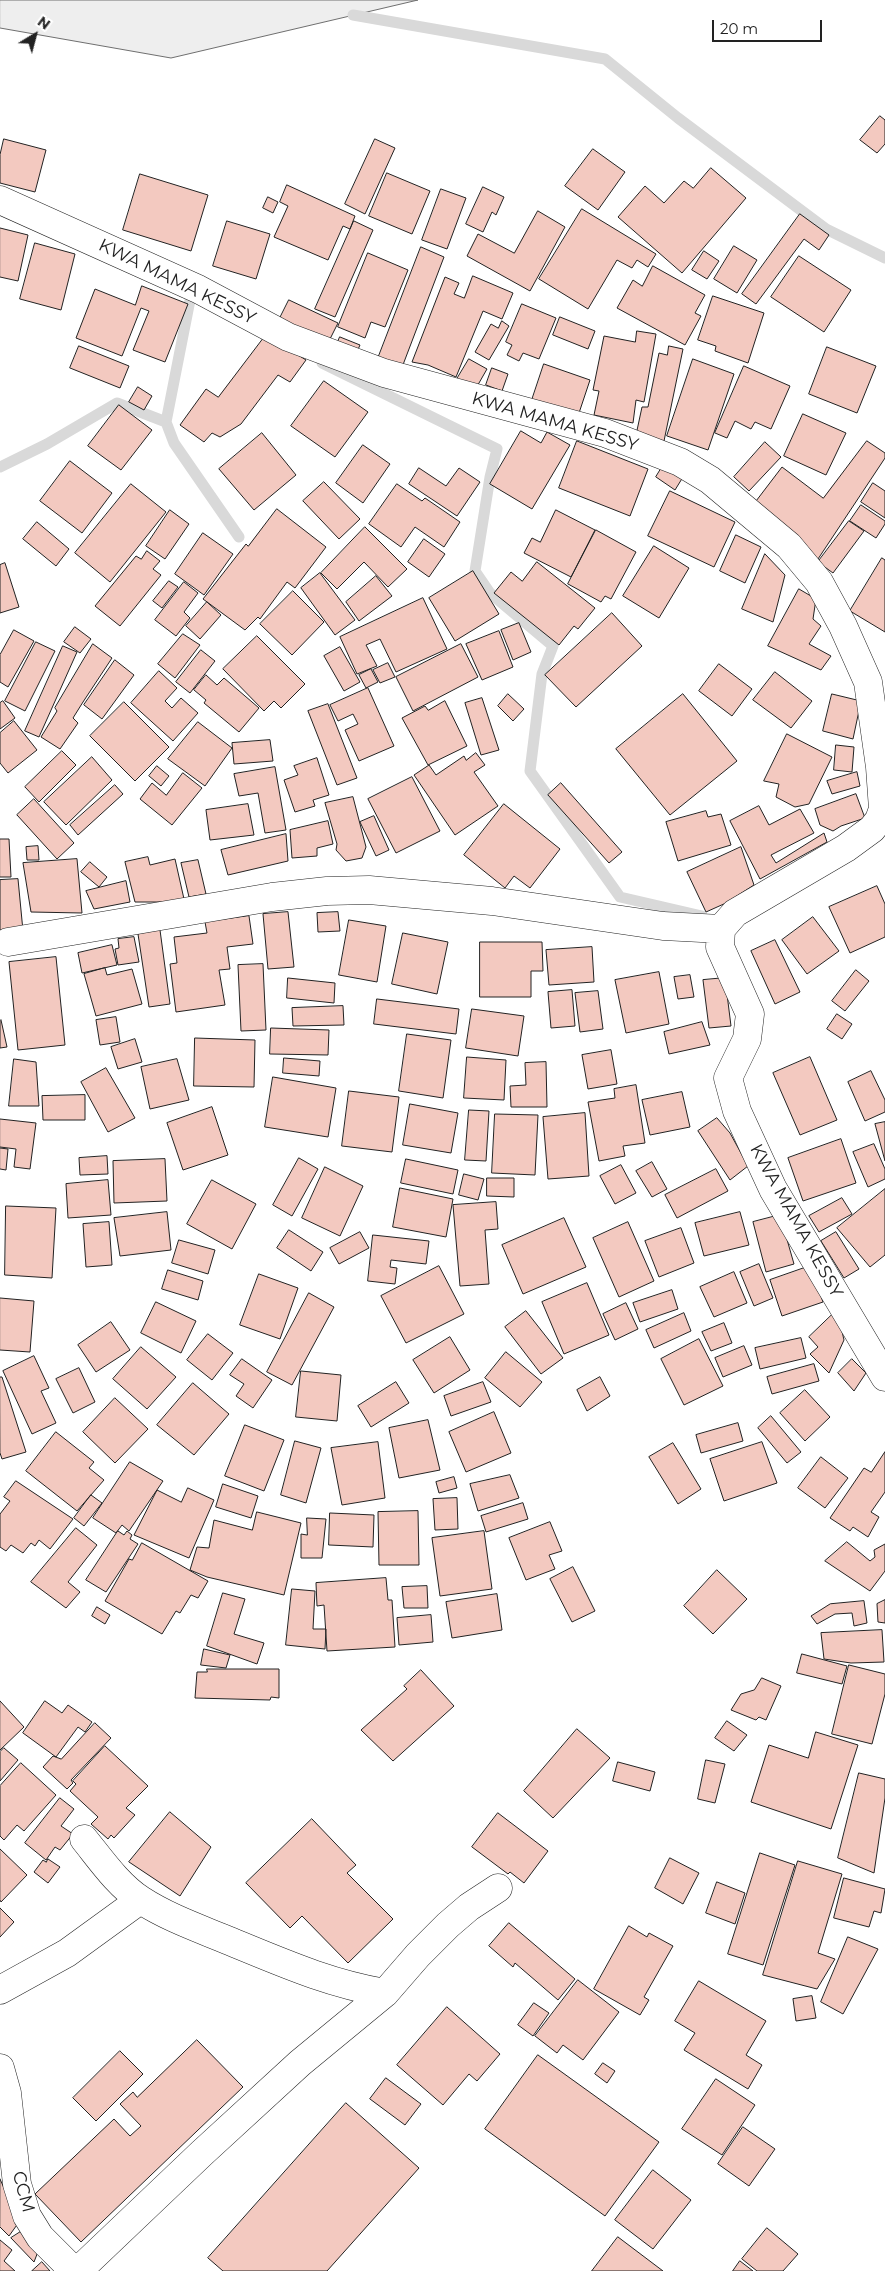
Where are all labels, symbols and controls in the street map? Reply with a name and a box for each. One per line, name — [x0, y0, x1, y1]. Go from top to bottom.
north arrow — [10, 10, 60, 60]
scale bar — [715, 10, 825, 42]
text: N — [34, 12, 54, 34]
text: 20 m — [720, 19, 758, 38]
street label: KWA MAMA KESSY — [95, 235, 259, 329]
street label: KWA MAMA KESSY — [469, 388, 641, 456]
street label: KWA MAMA KESSY — [745, 1141, 847, 1301]
street label: CCM — [7, 2169, 39, 2215]

